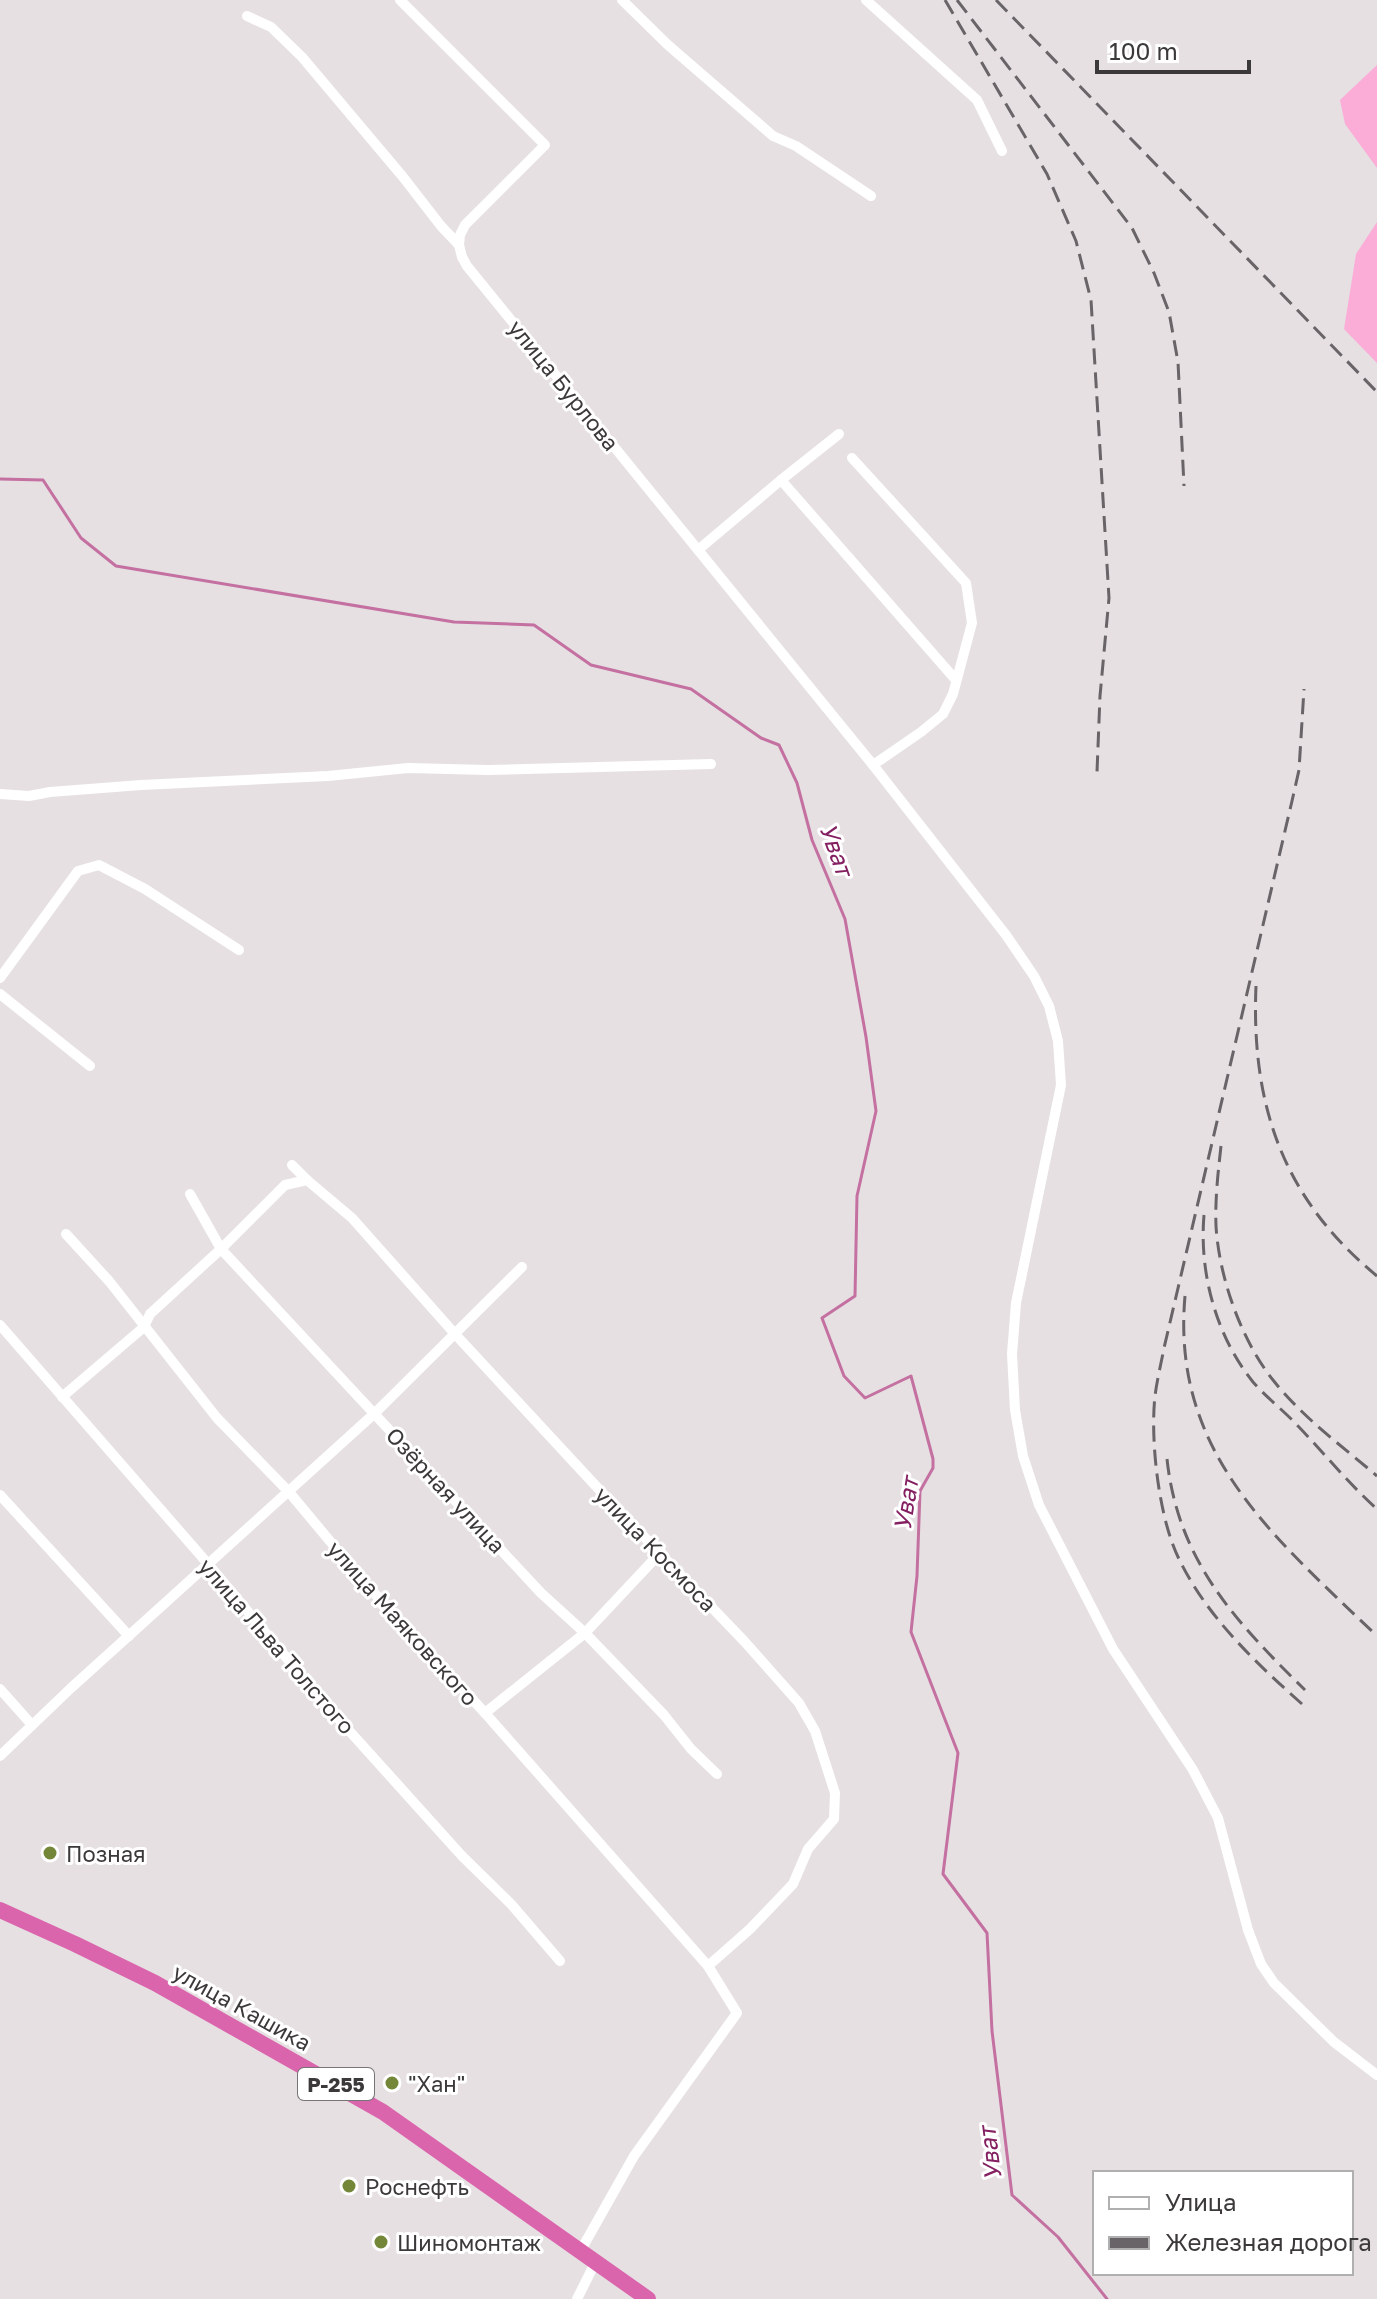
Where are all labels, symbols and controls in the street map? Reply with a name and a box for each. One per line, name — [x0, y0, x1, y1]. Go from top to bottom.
scale bar — [1097, 24, 1249, 74]
text: 100 m — [1109, 36, 1178, 65]
street label: улица Бурлова — [503, 314, 625, 456]
water label: Уват — [814, 819, 861, 882]
street label: Озёрная улица — [381, 1421, 511, 1559]
water label: Уват — [886, 1472, 924, 1533]
street label: улица Космоса — [589, 1481, 723, 1617]
street label: улица Маяковского — [322, 1535, 484, 1711]
street label: улица Льва Толстого — [193, 1553, 361, 1739]
place label: Позная — [66, 1840, 146, 1867]
marker: Позная — [41, 1844, 59, 1862]
street label: улица Кашика — [168, 1958, 316, 2056]
road number: Р-255 — [298, 2068, 374, 2100]
place label: "Хан" — [408, 2070, 465, 2097]
marker: "Хан" — [383, 2074, 401, 2092]
water label: Уват — [971, 2122, 1007, 2182]
legend — [1093, 2171, 1353, 2275]
place label: Роснефть — [365, 2173, 469, 2200]
marker: Роснефть — [340, 2177, 358, 2195]
text: Улица — [1165, 2187, 1237, 2216]
text: Железная дорога — [1165, 2227, 1372, 2256]
place label: Шиномонтаж — [397, 2229, 542, 2256]
marker: Шиномонтаж — [372, 2233, 390, 2251]

